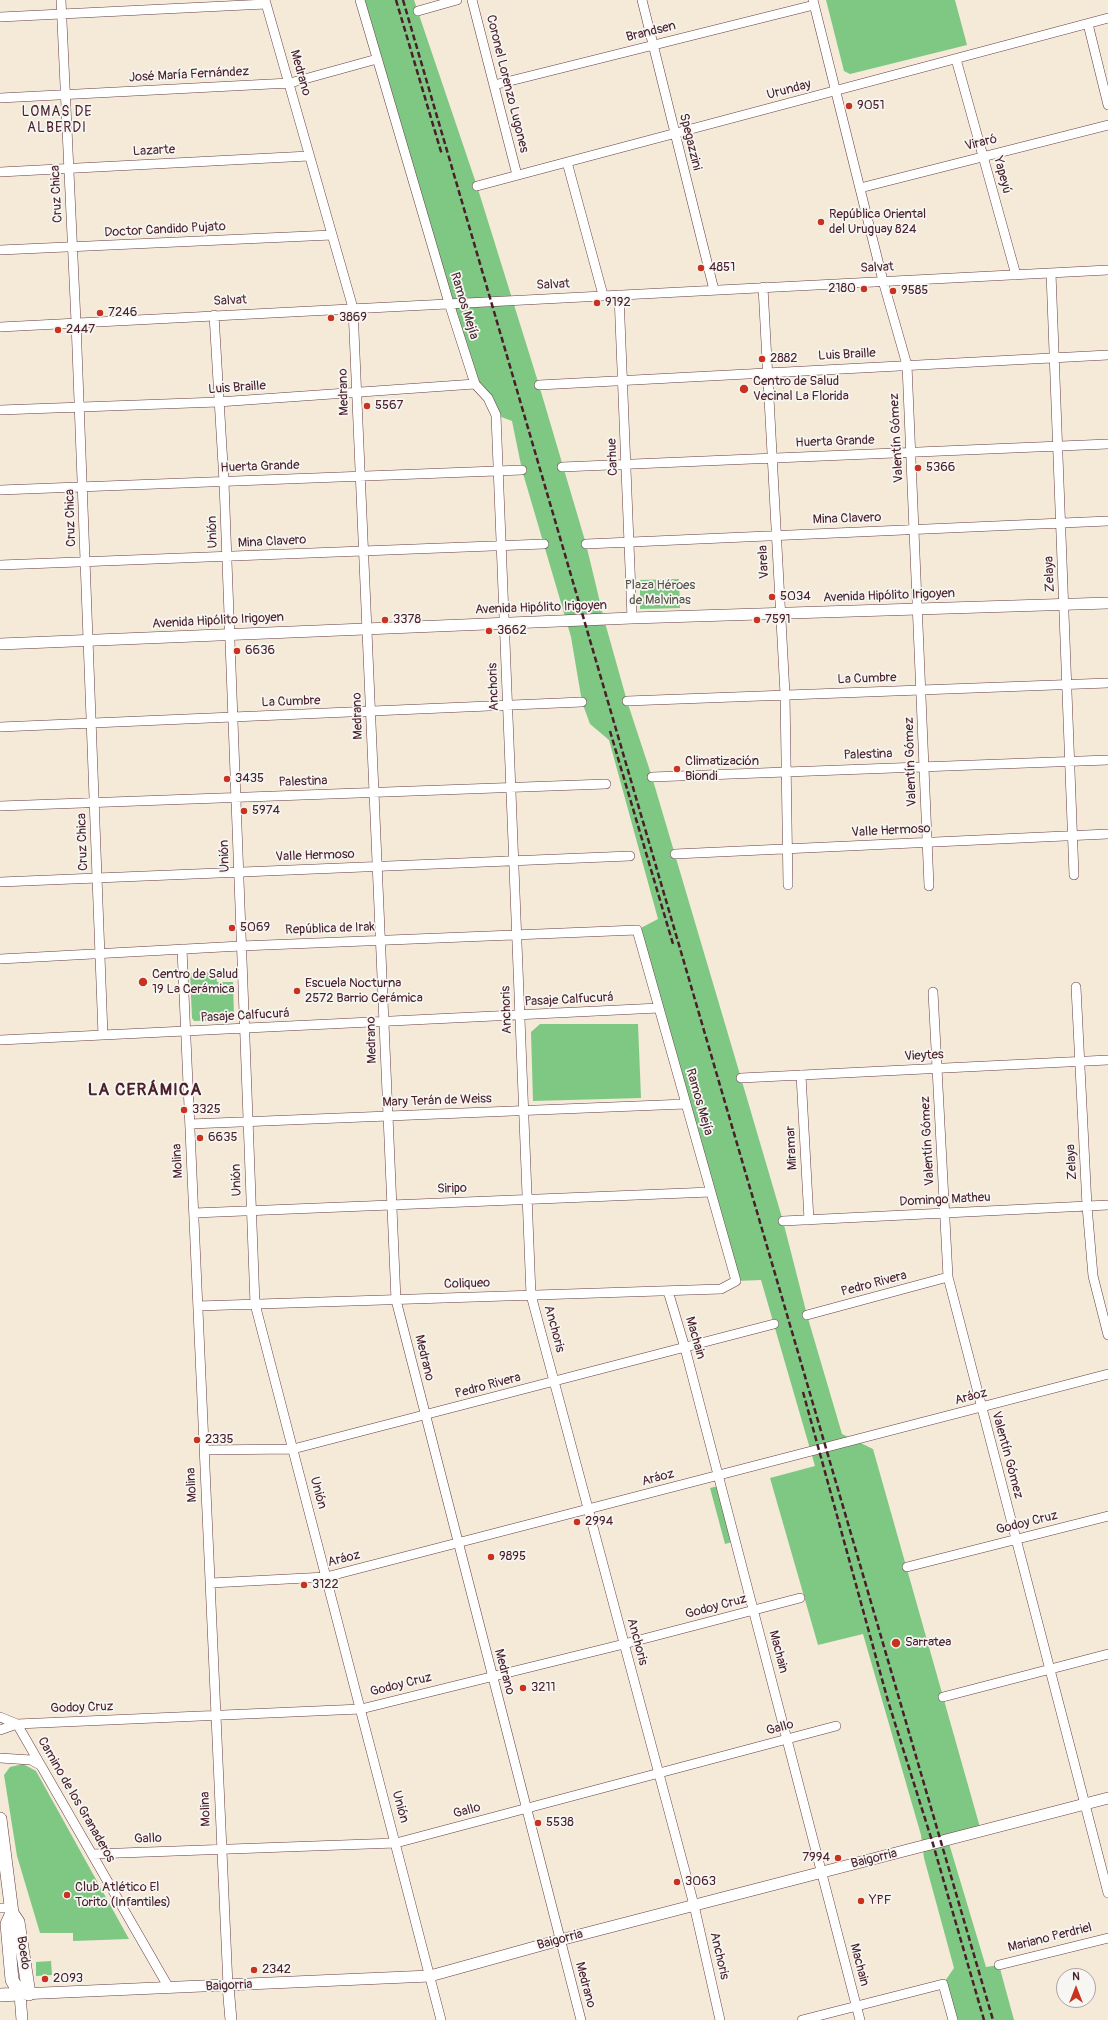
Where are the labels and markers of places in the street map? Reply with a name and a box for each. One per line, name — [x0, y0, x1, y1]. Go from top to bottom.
place label: 9051 — [857, 98, 885, 114]
marker: 9051 — [844, 101, 854, 111]
place label: República Oriental del Uruguay 824 — [829, 207, 926, 238]
marker: República Oriental del Uruguay 824 — [816, 217, 826, 227]
place label: 4851 — [709, 260, 735, 276]
marker: 4851 — [696, 263, 706, 273]
place label: 2180 — [828, 281, 856, 297]
place label: 9585 — [901, 283, 928, 299]
marker: 2180 — [859, 284, 869, 294]
marker: 9585 — [888, 286, 898, 296]
place label: 9192 — [605, 295, 631, 311]
marker: 9192 — [592, 298, 602, 308]
place label: 7246 — [108, 305, 137, 321]
marker: 7246 — [95, 308, 105, 318]
place label: 3869 — [339, 310, 367, 326]
marker: 3869 — [326, 313, 336, 323]
place label: 2447 — [66, 322, 95, 338]
marker: 2447 — [53, 325, 63, 335]
place label: 2882 — [770, 351, 798, 367]
marker: 2882 — [757, 354, 767, 364]
place label: Centro de Salud Vecinal La Florida — [753, 374, 849, 405]
marker: Centro de Salud Vecinal La Florida — [738, 383, 750, 395]
place label: 5567 — [375, 398, 403, 414]
marker: 5567 — [362, 401, 372, 411]
place label: 5366 — [926, 460, 955, 476]
marker: 5366 — [913, 463, 923, 473]
place label: 5034 — [780, 589, 811, 605]
marker: 5034 — [767, 592, 777, 602]
place label: 3378 — [393, 612, 421, 628]
place label: 7591 — [765, 612, 791, 628]
marker: 3378 — [380, 615, 390, 625]
marker: 7591 — [752, 615, 762, 625]
place label: 3662 — [497, 623, 527, 639]
marker: 3662 — [484, 626, 494, 636]
place label: 6636 — [245, 643, 275, 659]
marker: 6636 — [232, 646, 242, 656]
place label: Climatización Biondi — [685, 754, 759, 785]
marker: Climatización Biondi — [672, 764, 682, 774]
place label: 3435 — [235, 771, 264, 787]
marker: 3435 — [222, 774, 232, 784]
place label: 5974 — [252, 803, 280, 819]
marker: 5974 — [239, 806, 249, 816]
place label: 5069 — [240, 920, 270, 936]
marker: 5069 — [227, 923, 237, 933]
place label: Centro de Salud 19 La Cerámica — [152, 967, 238, 998]
marker: Centro de Salud 19 La Cerámica — [137, 976, 149, 988]
place label: Escuela Nocturna 2572 Barrio Cerámica — [305, 976, 423, 1007]
marker: Escuela Nocturna 2572 Barrio Cerámica — [292, 986, 302, 996]
place label: 3325 — [192, 1102, 221, 1118]
marker: 3325 — [179, 1105, 189, 1115]
place label: 6635 — [208, 1130, 237, 1146]
marker: 6635 — [195, 1133, 205, 1143]
place label: 2335 — [205, 1432, 233, 1448]
marker: 2335 — [192, 1435, 202, 1445]
place label: 2994 — [585, 1514, 613, 1530]
marker: 2994 — [572, 1517, 582, 1527]
place label: 9895 — [499, 1549, 526, 1565]
marker: 9895 — [486, 1552, 496, 1562]
place label: 3122 — [312, 1577, 339, 1593]
marker: 3122 — [299, 1580, 309, 1590]
place label: Sarratea — [905, 1635, 951, 1651]
marker: Sarratea — [890, 1637, 902, 1649]
place label: 3211 — [531, 1680, 556, 1696]
marker: 3211 — [518, 1683, 528, 1693]
place label: 5538 — [546, 1815, 574, 1831]
marker: 5538 — [533, 1818, 543, 1828]
place label: 7994 — [802, 1850, 830, 1866]
marker: 7994 — [833, 1853, 843, 1863]
place label: 3063 — [685, 1874, 716, 1890]
marker: 3063 — [672, 1877, 682, 1887]
place label: Club Atlético El Torito (Infantiles) — [75, 1880, 171, 1911]
marker: Club Atlético El Torito (Infantiles) — [62, 1890, 72, 1900]
place label: YPF — [869, 1893, 892, 1909]
marker: YPF — [856, 1896, 866, 1906]
place label: 2342 — [262, 1962, 291, 1978]
marker: 2342 — [249, 1965, 259, 1975]
place label: 2093 — [53, 1971, 83, 1987]
marker: 2093 — [40, 1974, 50, 1984]

